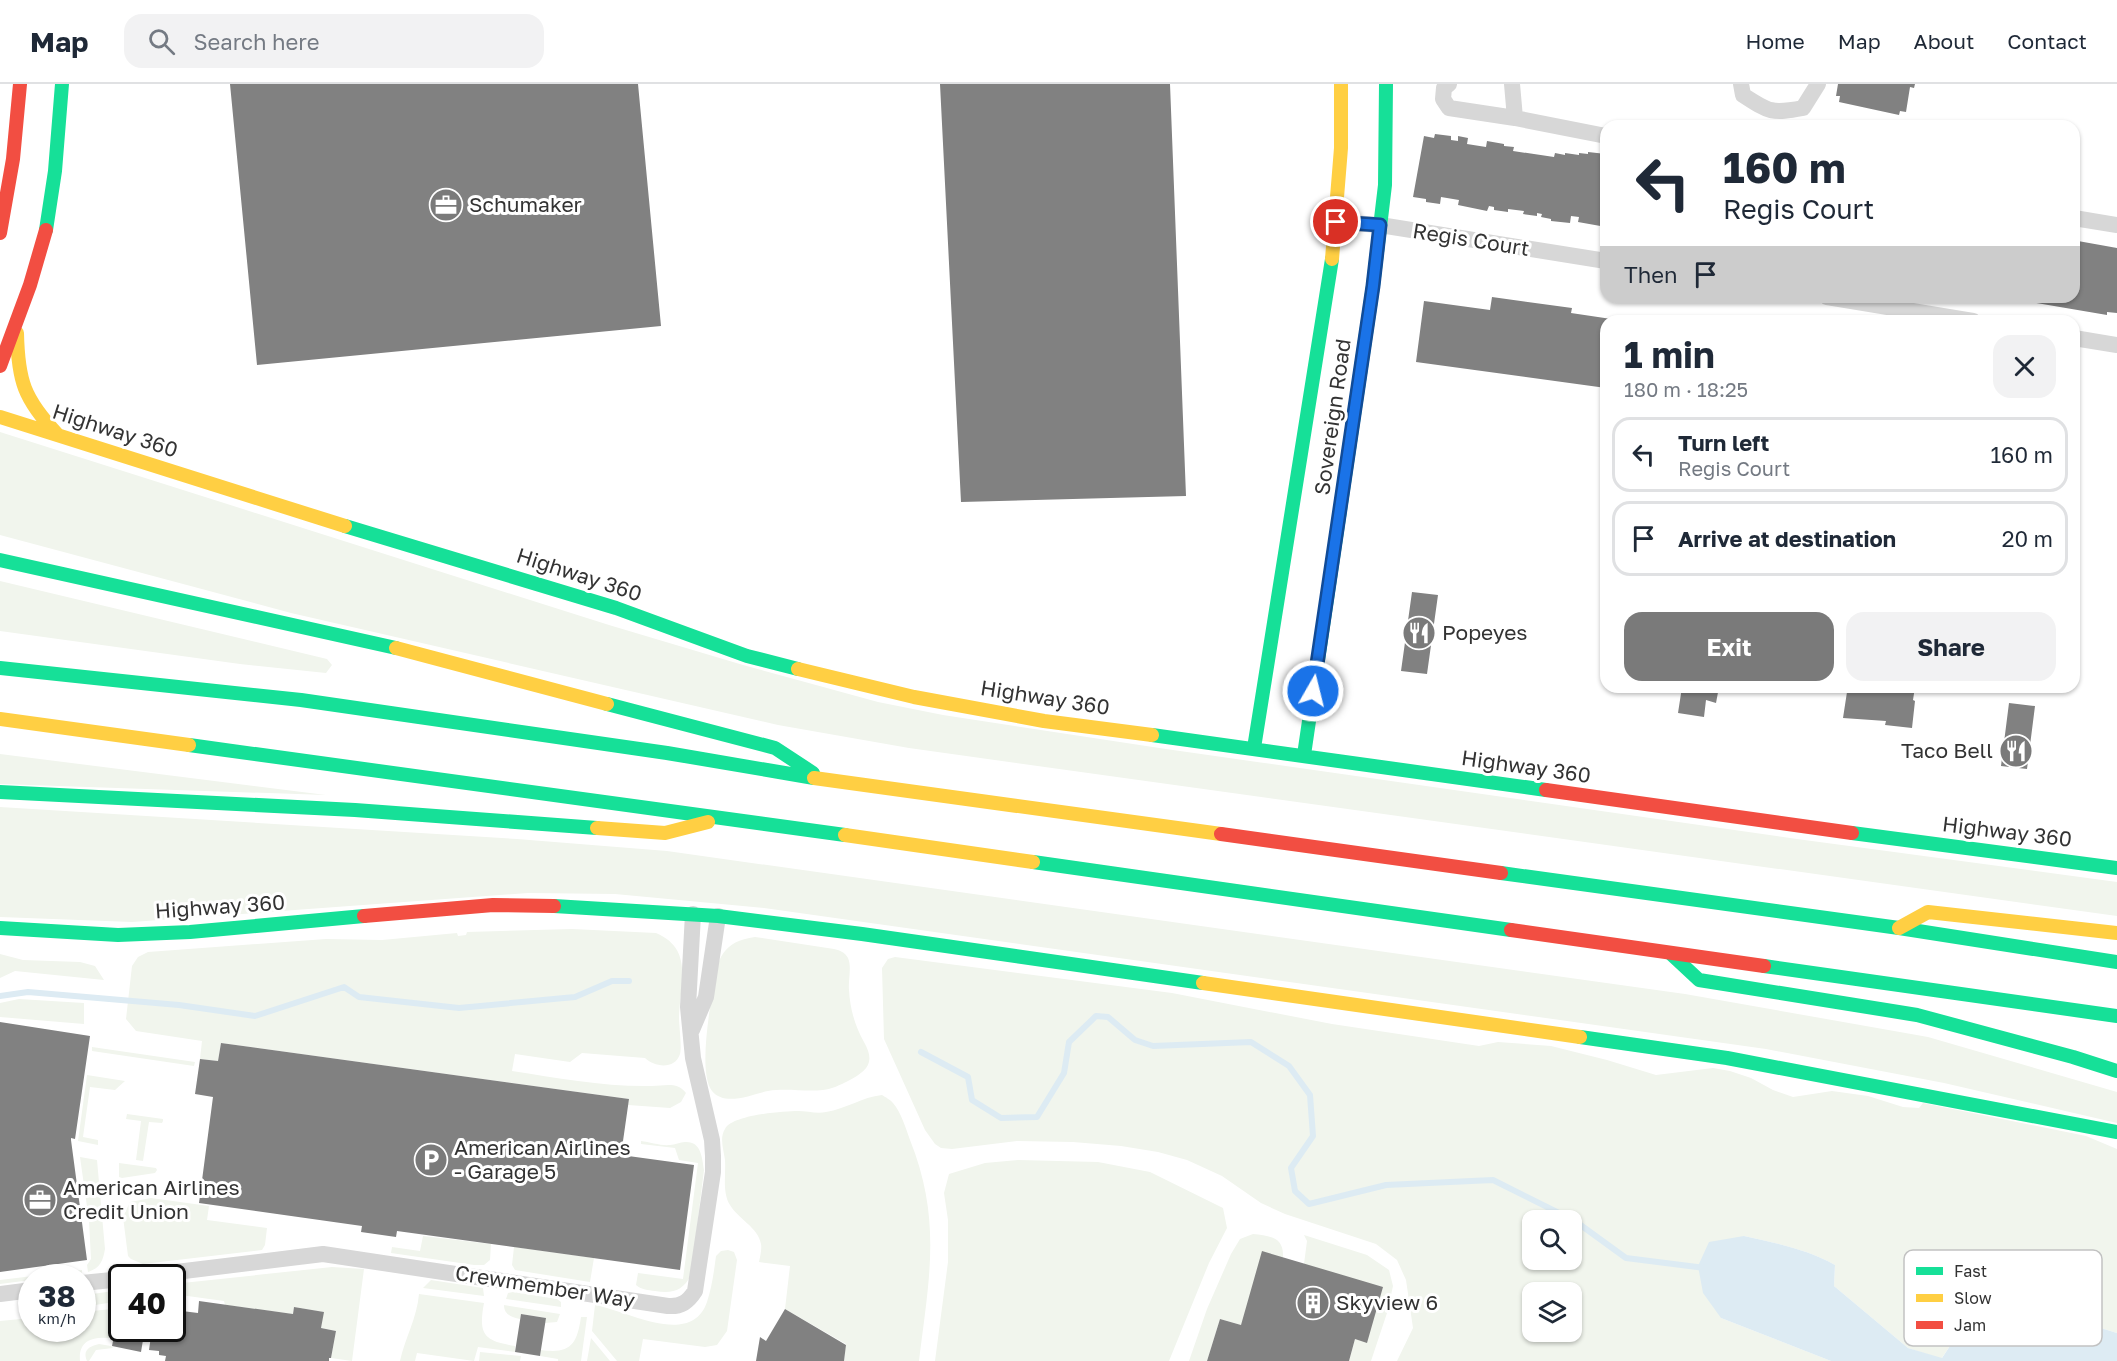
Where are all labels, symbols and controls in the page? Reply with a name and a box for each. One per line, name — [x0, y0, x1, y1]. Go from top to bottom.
search box — [124, 14, 544, 68]
text: Map — [30, 25, 88, 58]
icon: search — [145, 25, 178, 58]
text: Search here — [193, 28, 319, 55]
text: Home — [1745, 28, 1805, 54]
text: Map — [1838, 28, 1881, 54]
text: About — [1914, 28, 1974, 54]
text: Contact — [2007, 28, 2087, 54]
text: 160 m — [1723, 142, 1846, 192]
icon: left — [1624, 144, 1702, 222]
office icon: Schumaker — [428, 187, 464, 223]
place label: Schumaker — [469, 191, 582, 217]
text: Regis Court — [1723, 193, 1874, 225]
pin — [1310, 196, 1361, 247]
icon: arrive — [1319, 205, 1352, 238]
street label: Regis Court — [1411, 217, 1531, 261]
icon: arrive — [1689, 258, 1722, 291]
text: Then — [1624, 261, 1677, 288]
text: 1 min — [1624, 333, 1715, 376]
button: close — [1993, 335, 2056, 398]
street label: Sovereign Road — [1308, 337, 1356, 497]
text: 180 m · 18:25 — [1624, 377, 1748, 401]
street label: Highway 360 — [49, 398, 181, 463]
text: Turn left — [1678, 429, 1769, 456]
icon: left — [1627, 438, 1660, 471]
text: 160 m — [1990, 441, 2053, 468]
text: Regis Court — [1678, 456, 1790, 480]
icon: arrive — [1627, 522, 1660, 555]
text: Arrive at destination — [1678, 525, 1896, 552]
text: 20 m — [2002, 525, 2053, 552]
street label: Highway 360 — [513, 542, 645, 607]
button: Exit — [1624, 612, 1834, 681]
button: Share — [1846, 612, 2056, 681]
restaurant icon: Popeyes — [1401, 615, 1437, 651]
place label: Popeyes — [1442, 619, 1527, 645]
position arrow — [1281, 659, 1345, 723]
street label: Highway 360 — [979, 674, 1112, 720]
restaurant icon: Taco Bell — [1998, 733, 2034, 769]
place label: Taco Bell — [1901, 737, 1993, 763]
street label: Highway 360 — [1460, 744, 1592, 788]
street label: Highway 360 — [1941, 810, 2073, 852]
street label: Highway 360 — [154, 888, 286, 924]
place label: American Airlines - Garage 5 — [454, 1134, 631, 1184]
parking icon: American Airlines - Garage 5 — [413, 1142, 449, 1178]
place label: American Airlines Credit Union — [63, 1174, 240, 1224]
office icon: American Airlines Credit Union — [22, 1182, 58, 1218]
map controls — [1522, 1210, 1582, 1342]
button: search — [1522, 1210, 1582, 1270]
legend — [1904, 1250, 2102, 1346]
street label: Crewmember Way — [453, 1259, 637, 1313]
text: Fast — [1954, 1261, 1987, 1281]
speed limit sign: 40 — [108, 1264, 186, 1342]
text: 38 — [38, 1278, 76, 1314]
button: layers — [1522, 1282, 1582, 1342]
building icon: Skyview 6 — [1295, 1285, 1331, 1321]
text: Slow — [1954, 1288, 1992, 1308]
place label: Skyview 6 — [1336, 1289, 1438, 1315]
text: km/h — [38, 1309, 76, 1327]
text: Jam — [1954, 1315, 1986, 1335]

